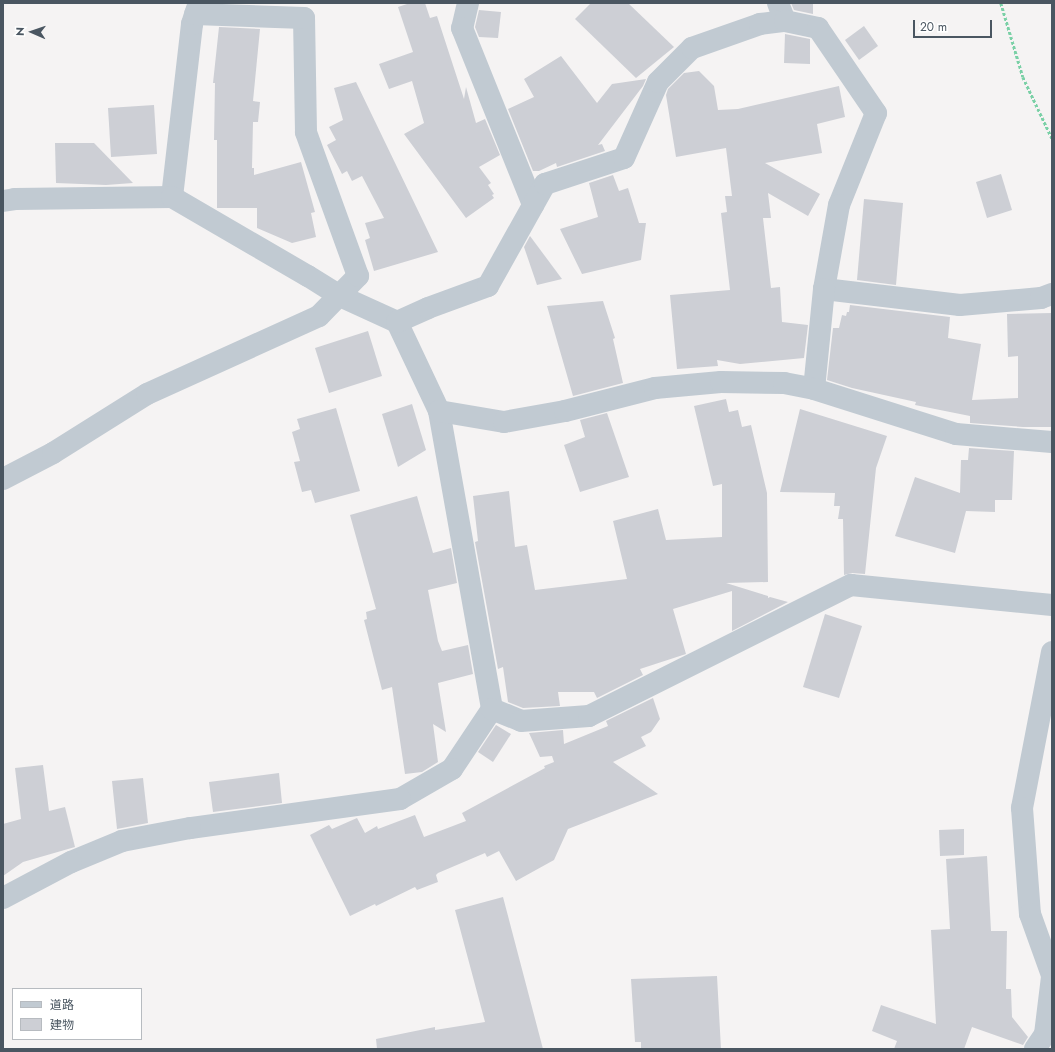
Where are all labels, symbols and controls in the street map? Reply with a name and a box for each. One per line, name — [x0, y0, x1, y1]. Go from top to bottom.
north arrow — [12, 12, 52, 52]
scale bar — [915, 12, 994, 38]
text: 20 m — [920, 18, 947, 36]
text: N — [12, 27, 28, 36]
legend — [12, 988, 142, 1040]
text: 道路 — [50, 996, 74, 1014]
text: 建物 — [50, 1016, 74, 1034]

